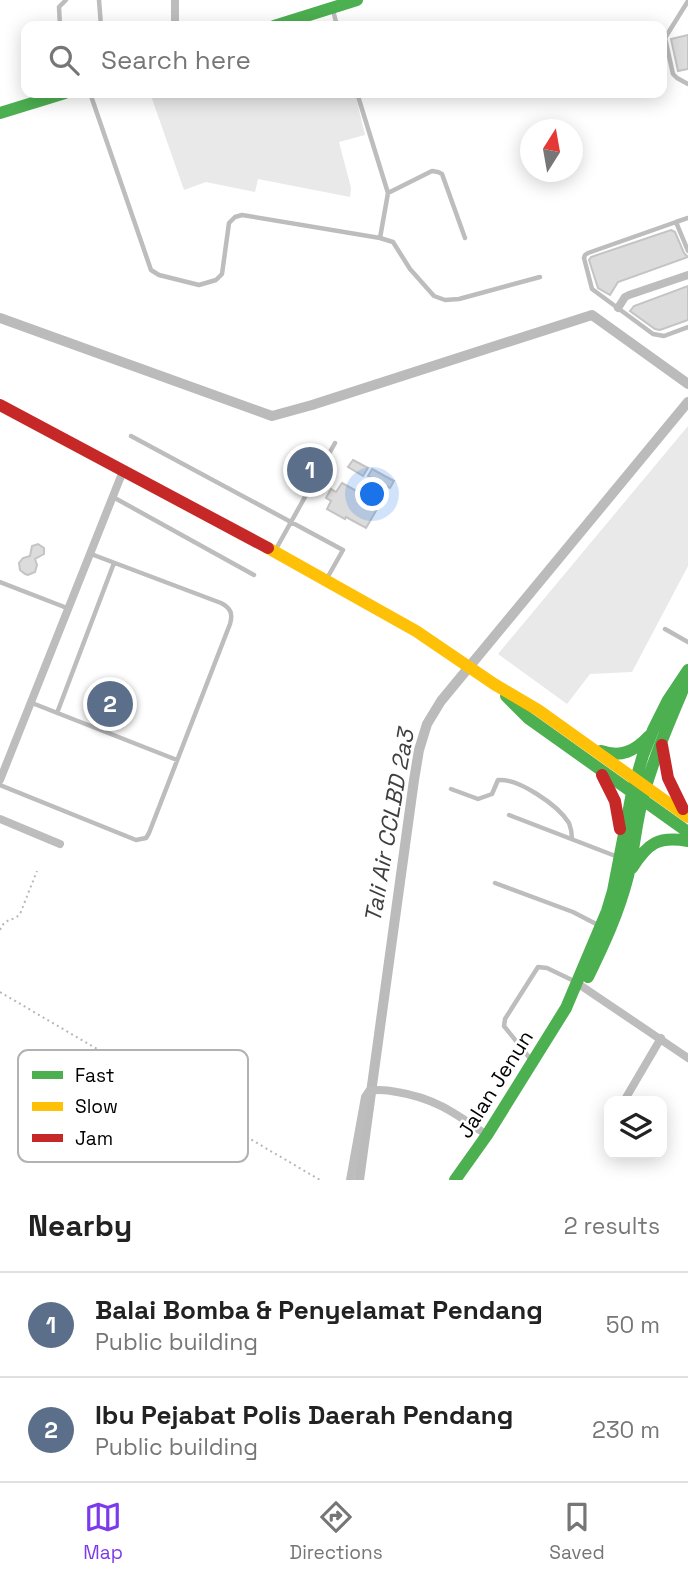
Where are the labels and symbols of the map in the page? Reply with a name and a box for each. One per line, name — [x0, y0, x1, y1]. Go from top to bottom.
north arrow — [520, 119, 583, 182]
pin: 1 — [287, 444, 333, 496]
your location — [355, 477, 389, 511]
pin: 2 — [87, 678, 133, 730]
water label: Tali Air CCLBD 2a3 — [357, 724, 421, 925]
street label: Jalan Jenun — [451, 1025, 539, 1143]
legend — [18, 1050, 248, 1162]
text: Fast — [75, 1063, 115, 1088]
text: Slow — [75, 1094, 118, 1119]
text: Jam — [75, 1126, 113, 1151]

